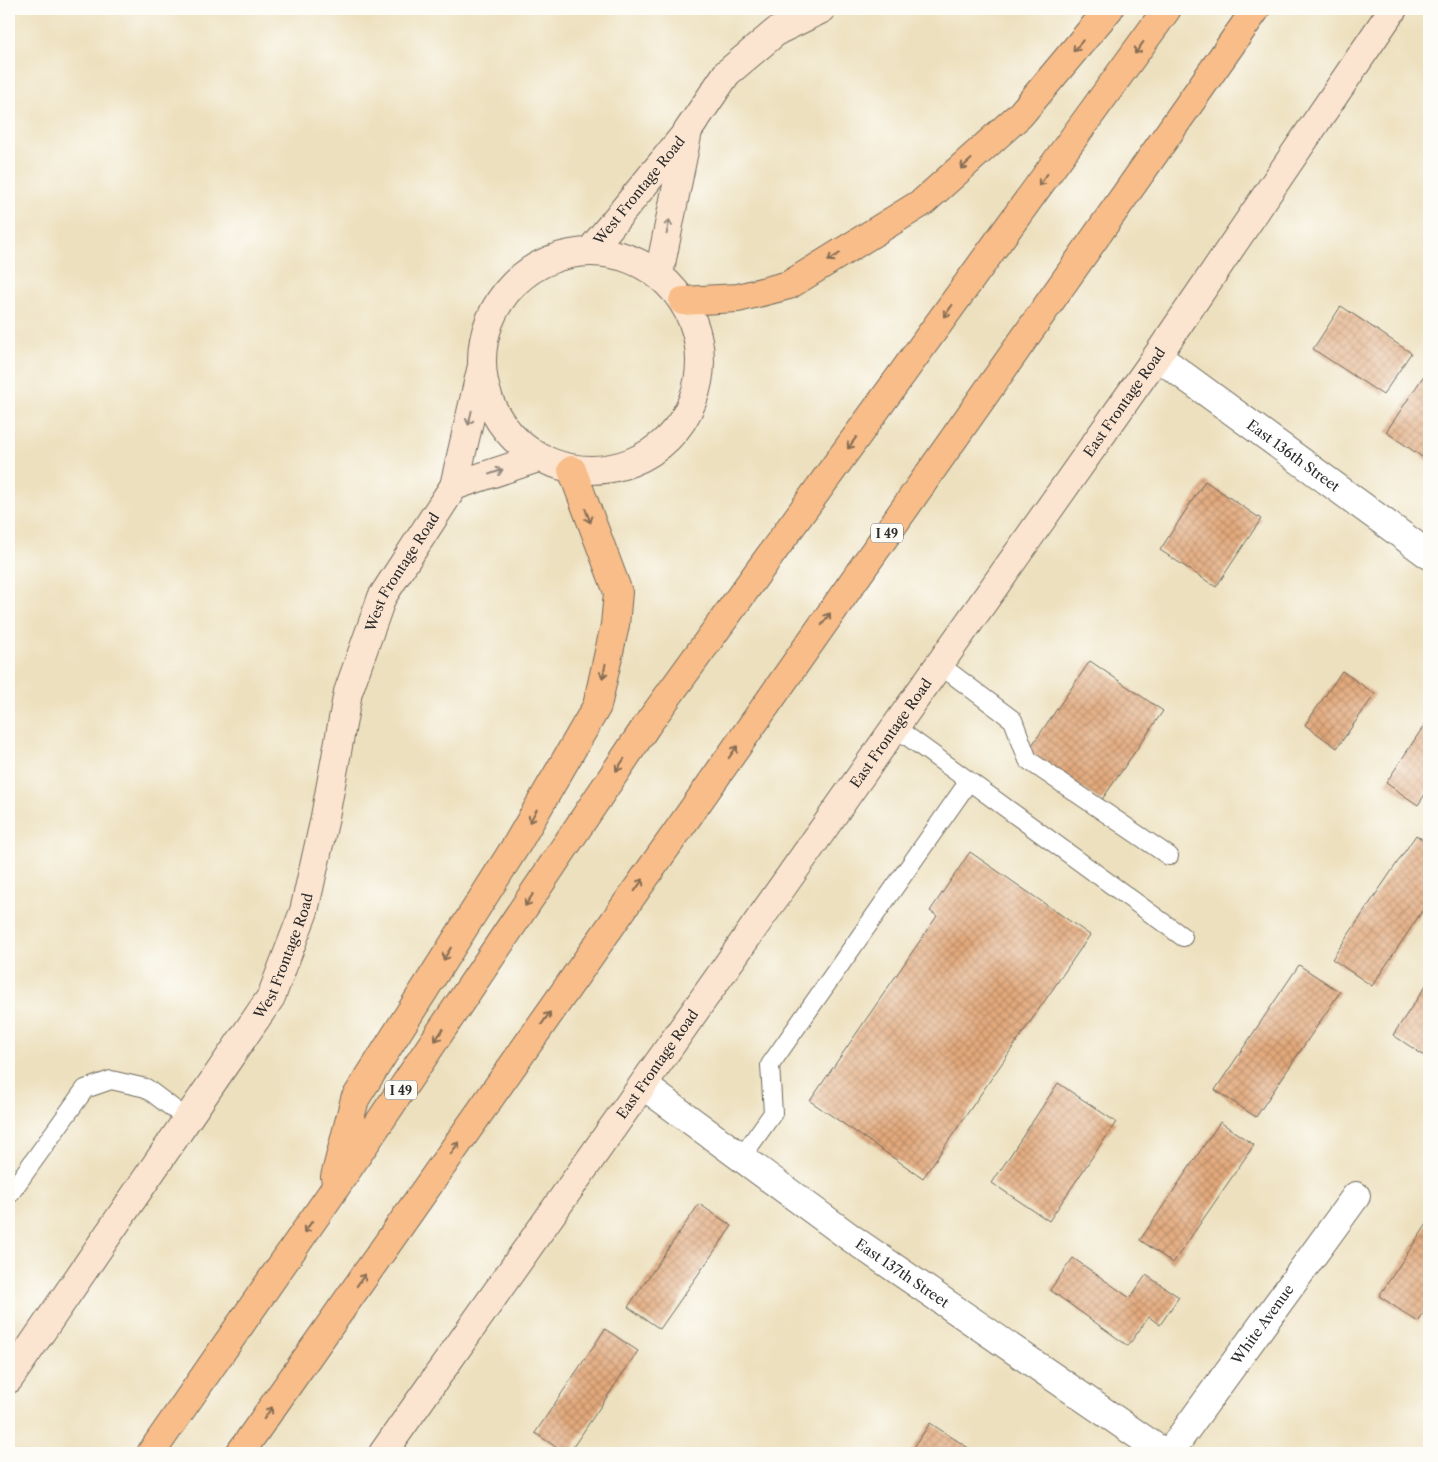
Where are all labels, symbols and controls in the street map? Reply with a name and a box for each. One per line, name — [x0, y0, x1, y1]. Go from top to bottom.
one-way arrow — [1072, 39, 1083, 52]
one-way arrow — [1133, 41, 1144, 54]
street label: West Frontage Road — [589, 132, 689, 249]
one-way arrow — [959, 158, 972, 170]
one-way arrow — [1038, 173, 1048, 187]
one-way arrow — [664, 219, 674, 235]
one-way arrow — [827, 253, 841, 263]
one-way arrow — [942, 304, 953, 317]
street label: East Frontage Road — [1080, 344, 1169, 460]
one-way arrow — [465, 409, 474, 425]
street label: East 136th Street — [1243, 416, 1343, 496]
one-way arrow — [847, 435, 857, 449]
one-way arrow — [488, 467, 503, 476]
one-way arrow — [584, 508, 593, 523]
street label: West Frontage Road — [361, 509, 444, 635]
road number: I 49 — [871, 524, 903, 542]
one-way arrow — [821, 612, 831, 626]
one-way arrow — [599, 663, 608, 679]
street label: East Frontage Road — [846, 675, 936, 791]
one-way arrow — [728, 745, 738, 759]
one-way arrow — [615, 758, 625, 772]
one-way arrow — [528, 808, 538, 823]
one-way arrow — [634, 878, 644, 892]
street label: West Frontage Road — [249, 891, 317, 1023]
one-way arrow — [524, 893, 534, 907]
one-way arrow — [442, 947, 453, 961]
street label: East Frontage Road — [613, 1005, 702, 1122]
one-way arrow — [541, 1011, 551, 1025]
one-way arrow — [433, 1028, 444, 1042]
road number: I 49 — [385, 1080, 417, 1100]
one-way arrow — [450, 1141, 460, 1155]
one-way arrow — [303, 1220, 313, 1234]
street label: East 137th Street — [852, 1235, 952, 1312]
one-way arrow — [356, 1274, 366, 1288]
street label: White Avenue — [1227, 1281, 1298, 1369]
one-way arrow — [263, 1407, 273, 1421]

